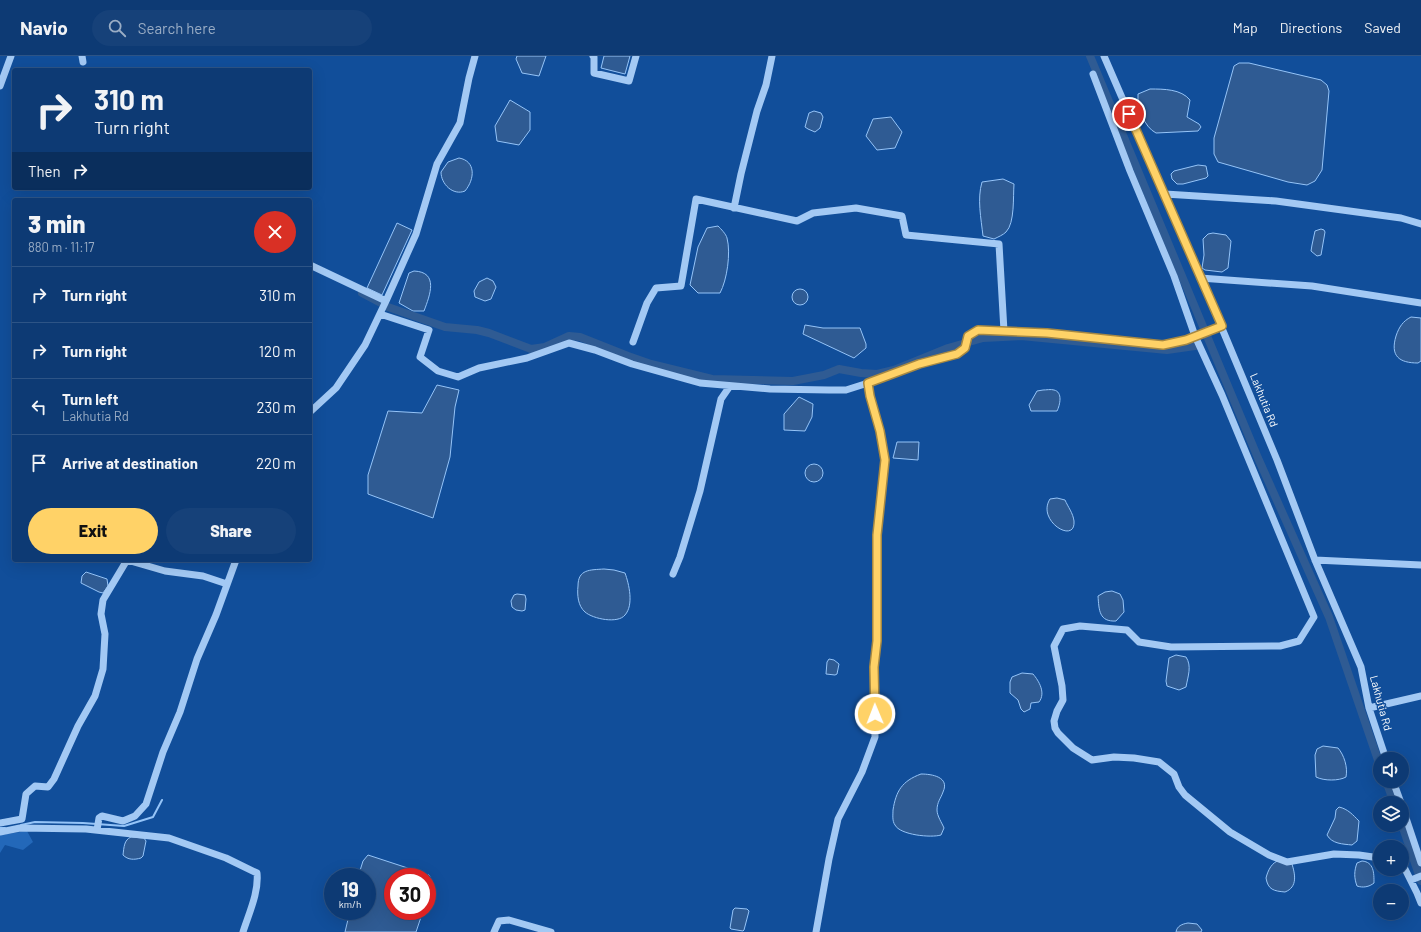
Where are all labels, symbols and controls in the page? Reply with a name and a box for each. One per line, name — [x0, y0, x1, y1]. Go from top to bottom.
search box — [92, 10, 372, 46]
text: Navio — [20, 16, 68, 39]
icon: search — [106, 17, 128, 39]
text: Search here — [138, 19, 216, 37]
text: Map — [1233, 19, 1258, 36]
text: Directions — [1280, 19, 1342, 36]
text: Saved — [1364, 19, 1401, 36]
text: 310 m — [94, 82, 164, 116]
icon: right — [28, 84, 80, 136]
pin — [1112, 97, 1146, 131]
icon: arrive — [1118, 103, 1140, 125]
text: Turn right — [94, 116, 170, 138]
icon: right — [69, 160, 91, 182]
text: Then — [28, 162, 61, 180]
text: 3 min — [28, 209, 85, 238]
button: close — [254, 211, 296, 253]
text: 880 m · 11:17 — [28, 239, 94, 255]
icon: right — [28, 284, 50, 306]
text: Turn right — [62, 286, 127, 304]
text: 310 m — [259, 286, 296, 304]
icon: right — [28, 340, 50, 362]
text: Turn right — [62, 342, 127, 360]
text: 120 m — [259, 342, 296, 360]
street label: Lakhutia Rd — [1248, 371, 1281, 428]
text: Turn left — [62, 390, 118, 408]
icon: left — [28, 396, 50, 418]
text: 230 m — [256, 398, 296, 416]
text: Lakhutia Rd — [62, 408, 129, 424]
icon: arrive — [28, 452, 50, 474]
text: Arrive at destination — [62, 454, 198, 472]
text: 220 m — [256, 454, 296, 472]
button: Exit — [28, 508, 158, 554]
button: Share — [166, 508, 296, 554]
street label: Lakhutia Rd — [1368, 674, 1395, 732]
position arrow — [854, 693, 896, 735]
map controls — [1373, 752, 1409, 920]
button: sound — [1373, 752, 1409, 788]
button: layers — [1373, 796, 1409, 832]
button: + — [1373, 840, 1409, 876]
speed limit sign: 30 — [384, 868, 436, 920]
text: 19 — [341, 877, 359, 901]
button: − — [1373, 884, 1409, 920]
text: km/h — [339, 898, 361, 910]

